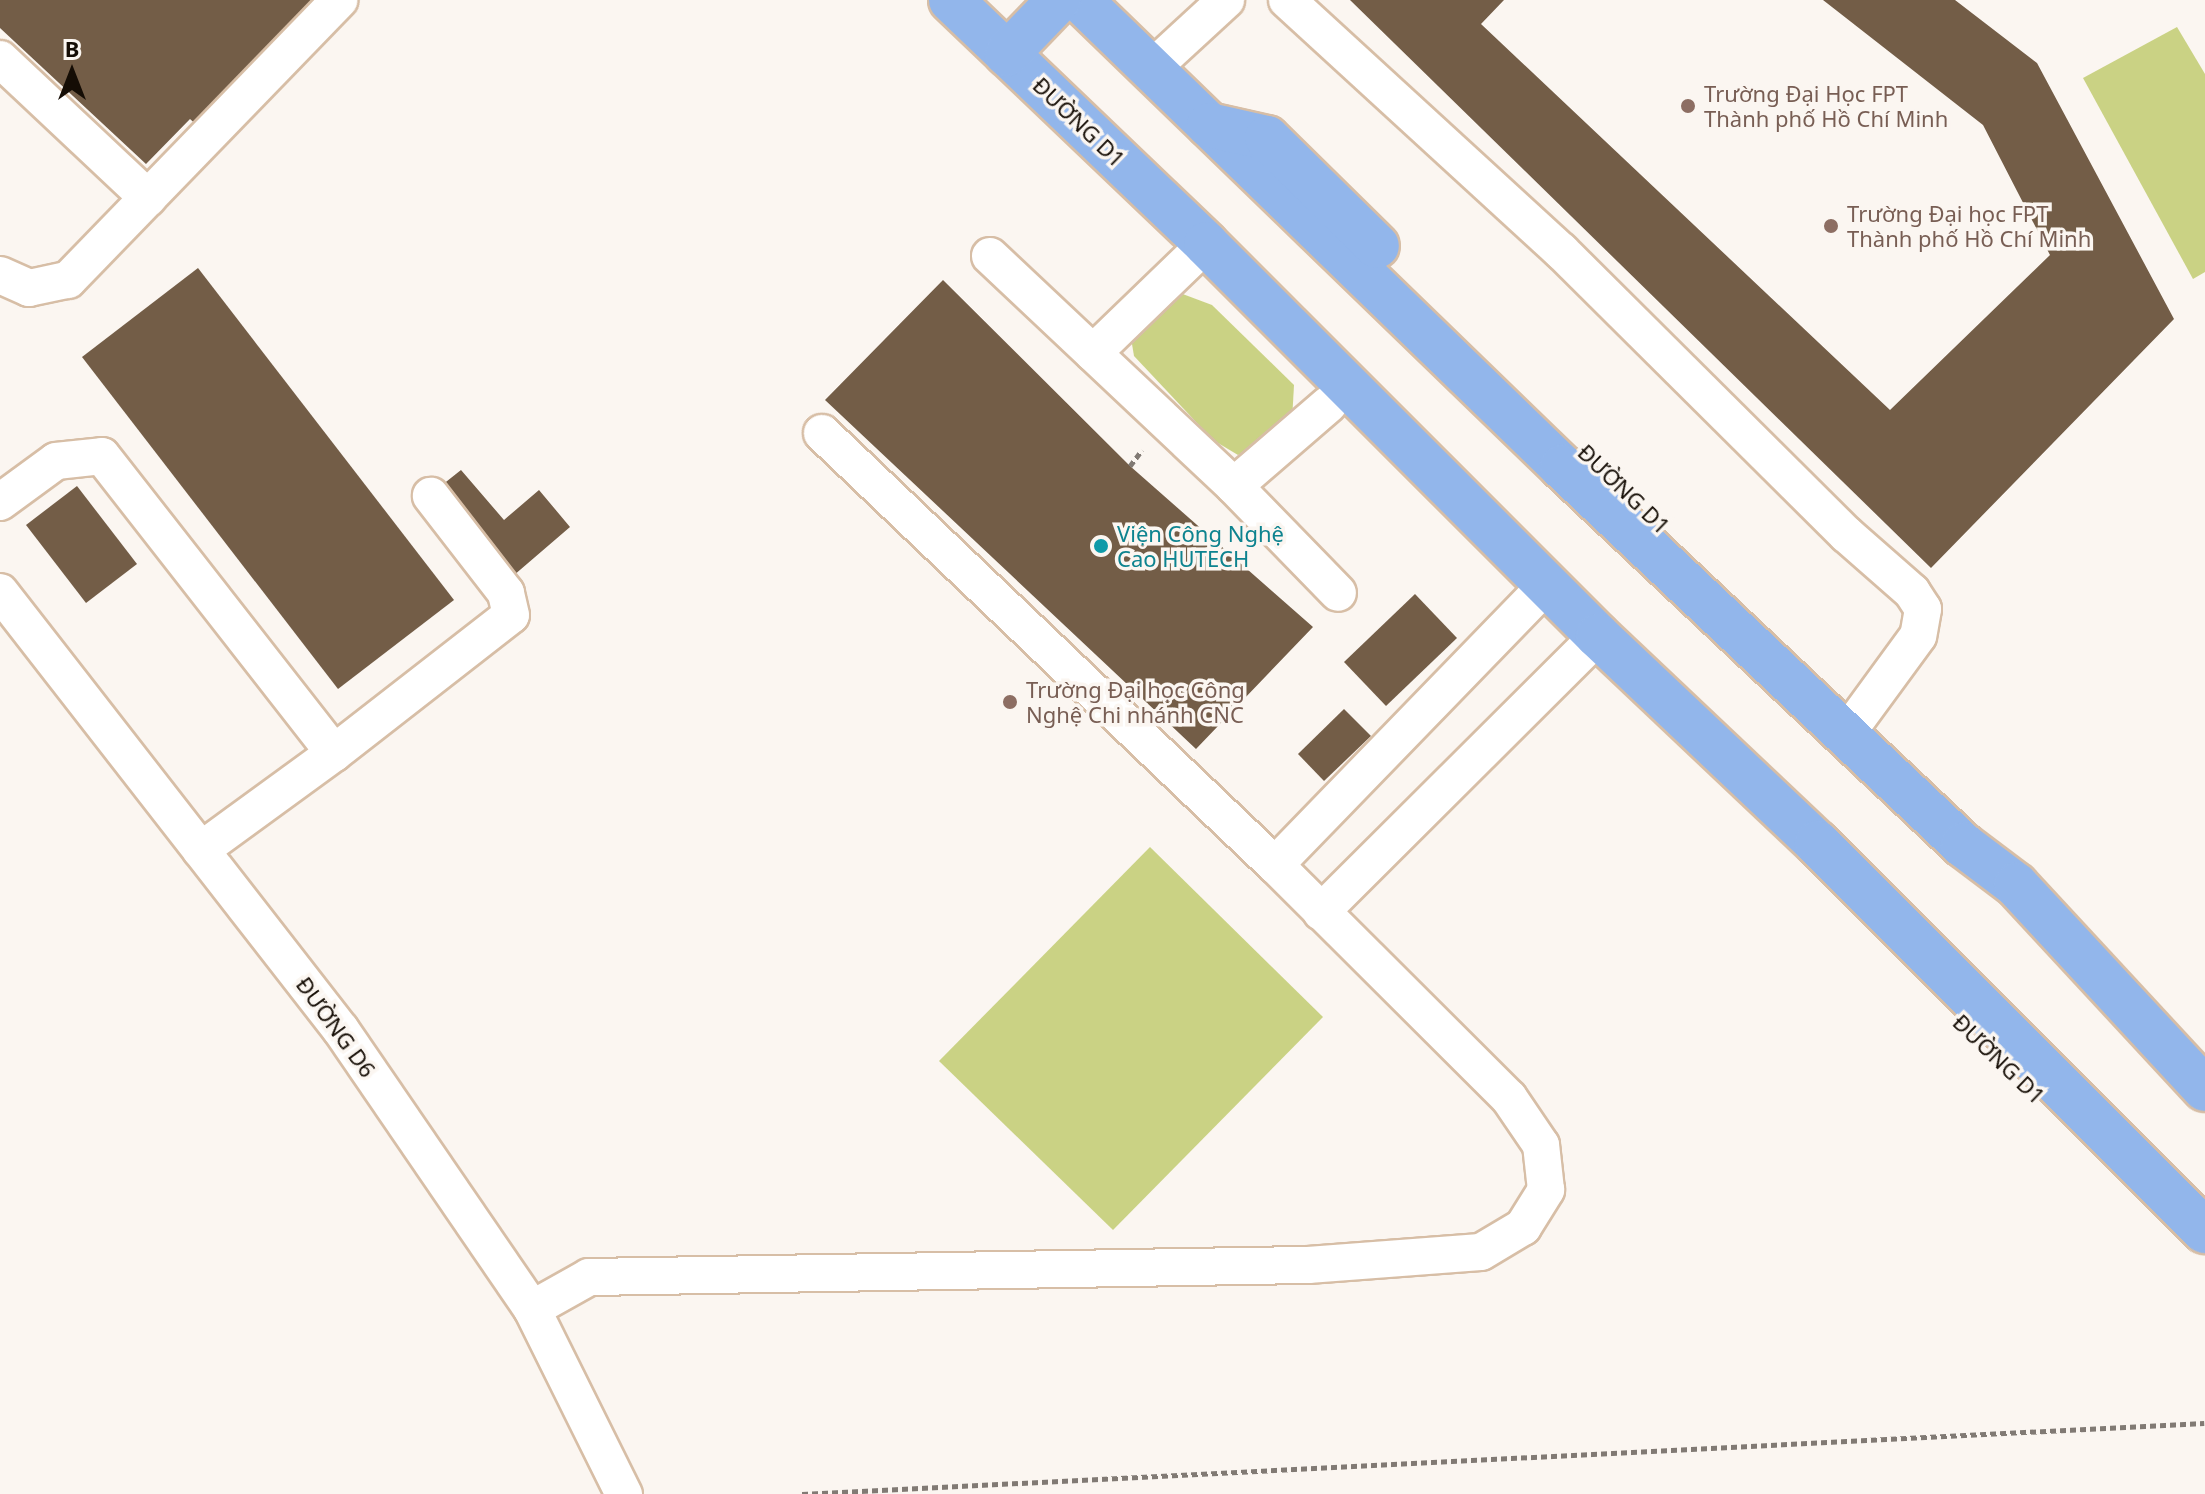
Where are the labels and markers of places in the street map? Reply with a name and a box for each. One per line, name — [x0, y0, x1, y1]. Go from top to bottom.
place label: Trường Đại Học FPT Thành phố Hồ Chí Minh — [1704, 80, 1948, 132]
marker: Trường Đại Học FPT Thành phố Hồ Chí Minh — [1679, 97, 1697, 115]
place label: Trường Đại học FPT Thành phố Hồ Chí Minh — [1847, 200, 2091, 252]
marker: Trường Đại học FPT Thành phố Hồ Chí Minh — [1822, 217, 1840, 235]
place label: Viện Công Nghệ Cao HUTECH — [1117, 520, 1284, 572]
marker: Viện Công Nghệ Cao HUTECH — [1092, 537, 1110, 555]
place label: Trường Đại học Công Nghệ Chi nhánh CNC — [1026, 676, 1245, 728]
marker: Trường Đại học Công Nghệ Chi nhánh CNC — [1001, 693, 1019, 711]

